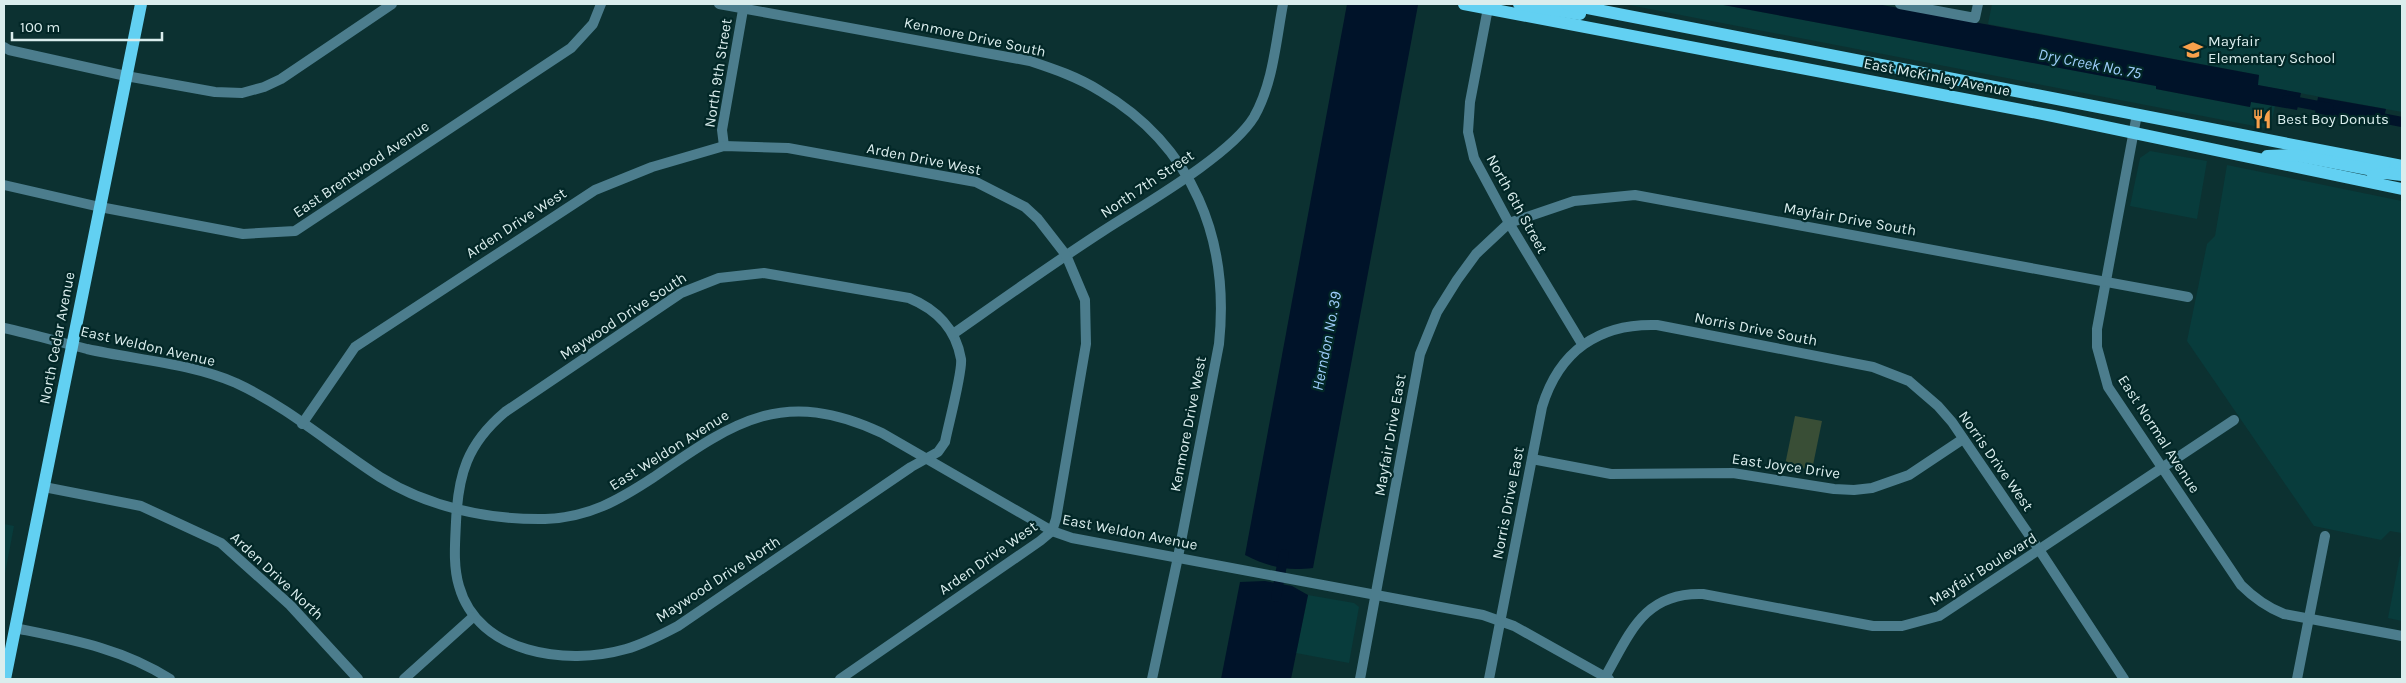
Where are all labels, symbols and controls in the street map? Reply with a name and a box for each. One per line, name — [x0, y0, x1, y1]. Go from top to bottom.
scale bar — [12, 10, 162, 42]
street label: Kenmore Drive South — [902, 13, 1048, 61]
street label: North 9th Street — [700, 17, 736, 129]
text: 100 m — [20, 18, 60, 36]
place label: Mayfair Elementary School — [2208, 32, 2335, 67]
school or university icon: Mayfair Elementary School — [2182, 39, 2204, 61]
water label: Dry Creek No. 75 — [2037, 44, 2143, 83]
street label: East McKinley Avenue — [1862, 54, 2012, 100]
restaurant icon: Best Boy Donuts — [2251, 108, 2273, 130]
place label: Best Boy Donuts — [2277, 110, 2389, 128]
street label: East Brentwood Avenue — [290, 117, 432, 221]
street label: Arden Drive West — [865, 139, 983, 179]
street label: North 7th Street — [1097, 146, 1197, 222]
street label: North 6th Street — [1482, 151, 1552, 257]
street label: Arden Drive West — [462, 184, 570, 262]
street label: Mayfair Drive South — [1782, 198, 1918, 240]
street label: Maywood Drive South — [556, 268, 690, 364]
street label: North Cedar Avenue — [35, 270, 79, 406]
water label: Herndon No. 39 — [1308, 289, 1346, 392]
street label: Norris Drive South — [1693, 308, 1819, 350]
street label: East Weldon Avenue — [79, 322, 217, 370]
street label: Kenmore Drive West — [1166, 354, 1210, 493]
street label: Mayfair Drive East — [1370, 372, 1410, 497]
street label: East Normal Avenue — [2114, 372, 2204, 496]
street label: East Weldon Avenue — [606, 406, 732, 494]
street label: Norris Drive West — [1955, 408, 2037, 515]
street label: Norris Drive East — [1488, 445, 1528, 561]
street label: East Joyce Drive — [1731, 449, 1841, 483]
street label: East Weldon Avenue — [1061, 510, 1199, 554]
street label: Arden Drive West — [935, 517, 1041, 599]
street label: Arden Drive North — [227, 528, 327, 624]
street label: Mayfair Boulevard — [1926, 529, 2040, 609]
street label: Maywood Drive North — [652, 532, 784, 626]

